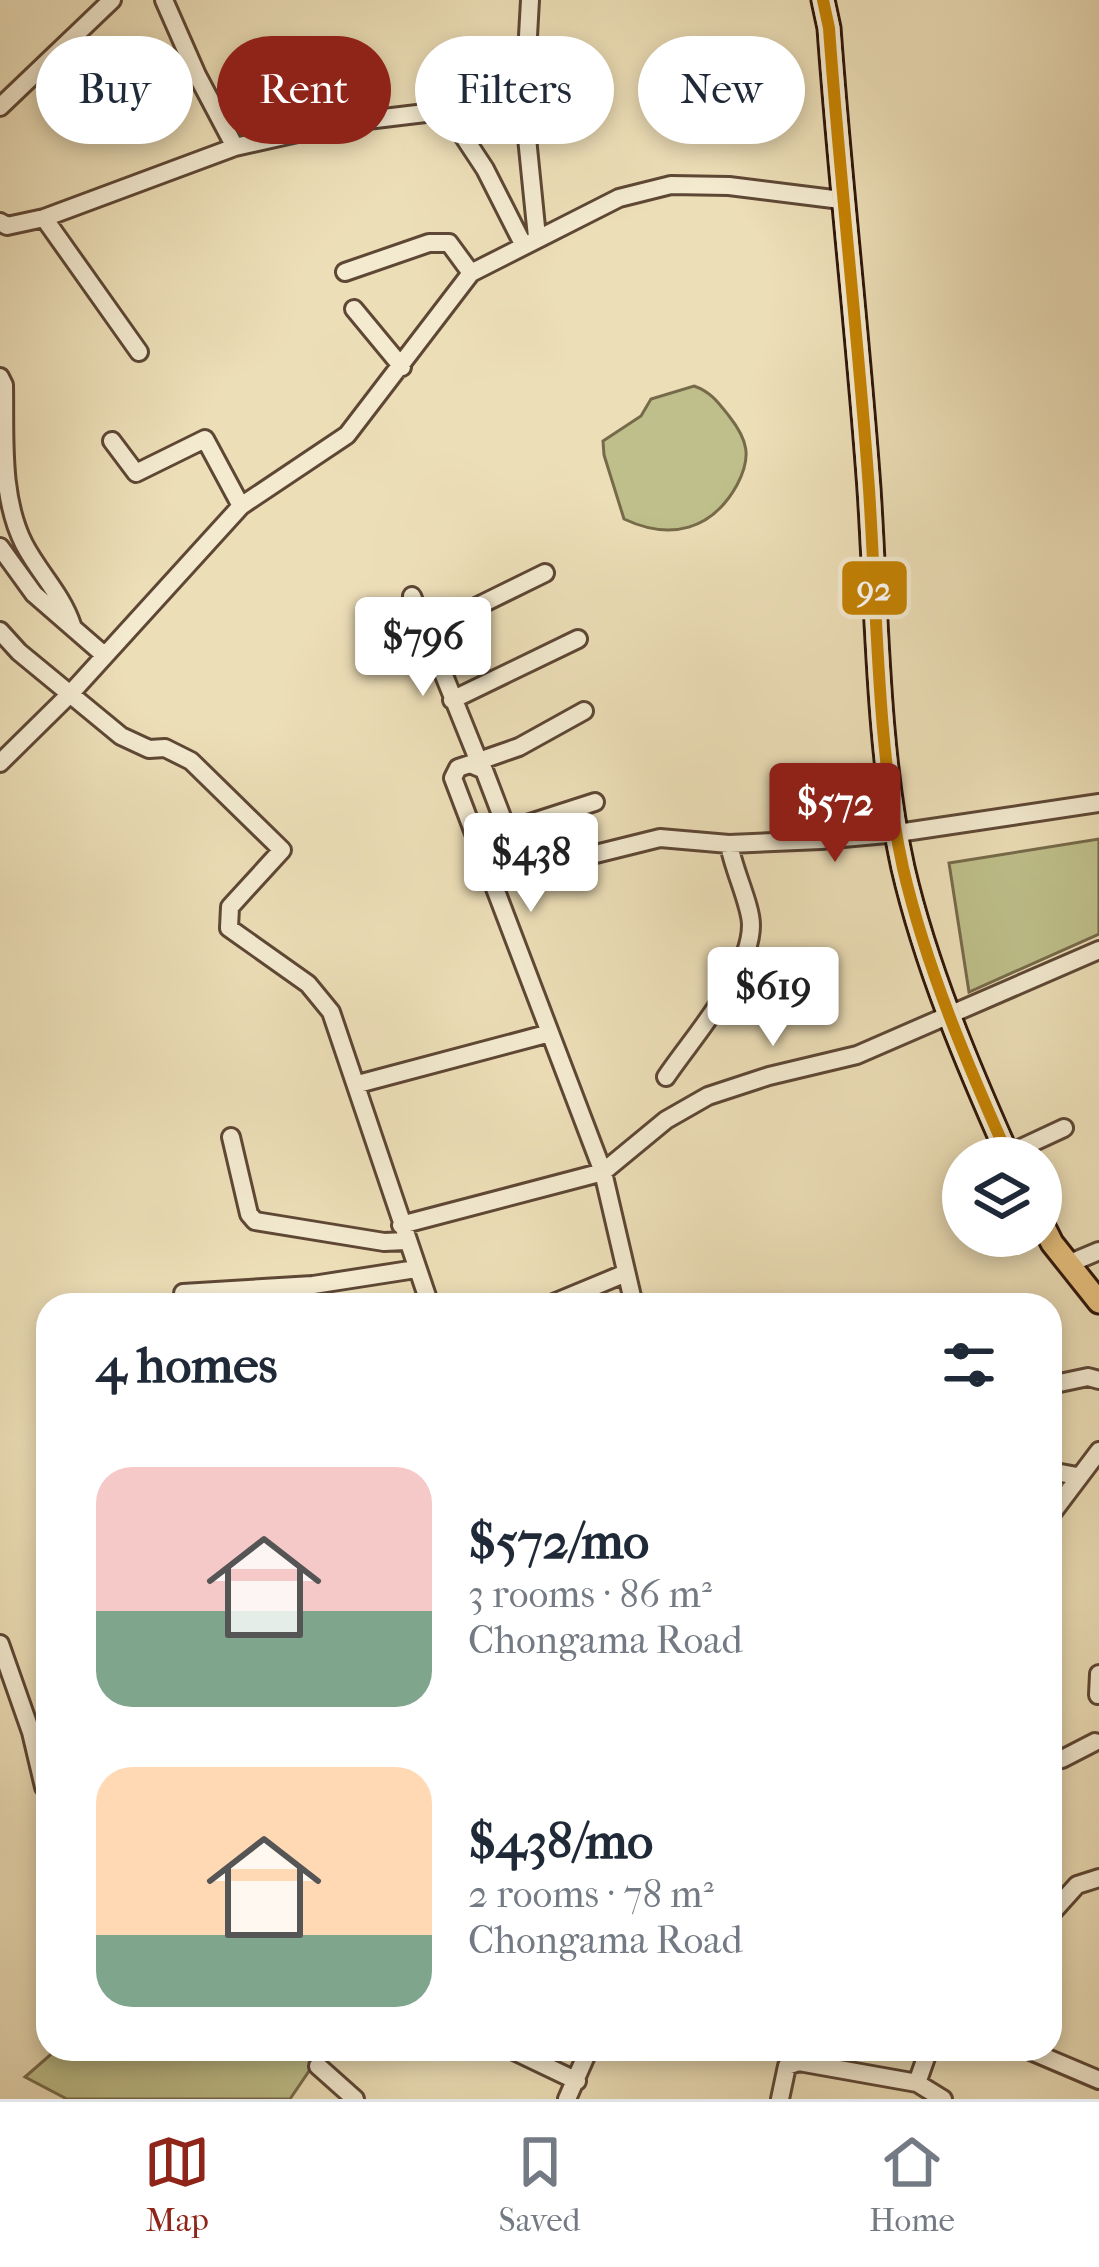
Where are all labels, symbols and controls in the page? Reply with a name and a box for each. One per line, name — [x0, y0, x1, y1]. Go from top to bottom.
chip: Buy — [36, 36, 193, 144]
chip: Rent — [217, 36, 391, 144]
chip: Filters — [415, 36, 614, 144]
chip: New — [638, 36, 805, 144]
line badge: 92 — [840, 559, 909, 617]
text: 92 — [857, 570, 891, 609]
pin: $796 — [352, 597, 494, 699]
text: $796 — [382, 613, 464, 659]
pin: $572 — [764, 763, 906, 865]
text: $572 — [796, 779, 874, 825]
pin: $438 — [460, 813, 602, 915]
text: $438 — [491, 829, 571, 875]
pin: $619 — [702, 947, 844, 1049]
text: $619 — [735, 963, 811, 1009]
map controls — [942, 1137, 1062, 1257]
button: layers — [942, 1137, 1062, 1257]
icon: filters — [936, 1332, 1002, 1398]
text: 4 homes — [96, 1335, 277, 1395]
text: $572/mo — [468, 1511, 649, 1571]
icon: home — [192, 1515, 336, 1659]
text: 3 rooms · 86 m² — [468, 1571, 712, 1617]
text: Chongama Road — [468, 1617, 743, 1663]
text: $438/mo — [468, 1811, 653, 1871]
icon: home — [192, 1815, 336, 1959]
text: 2 rooms · 78 m² — [468, 1871, 714, 1917]
text: Chongama Road — [468, 1917, 743, 1963]
tab: Map — [144, 2129, 210, 2240]
tab: Saved — [499, 2129, 580, 2240]
tab: Home — [869, 2129, 955, 2240]

